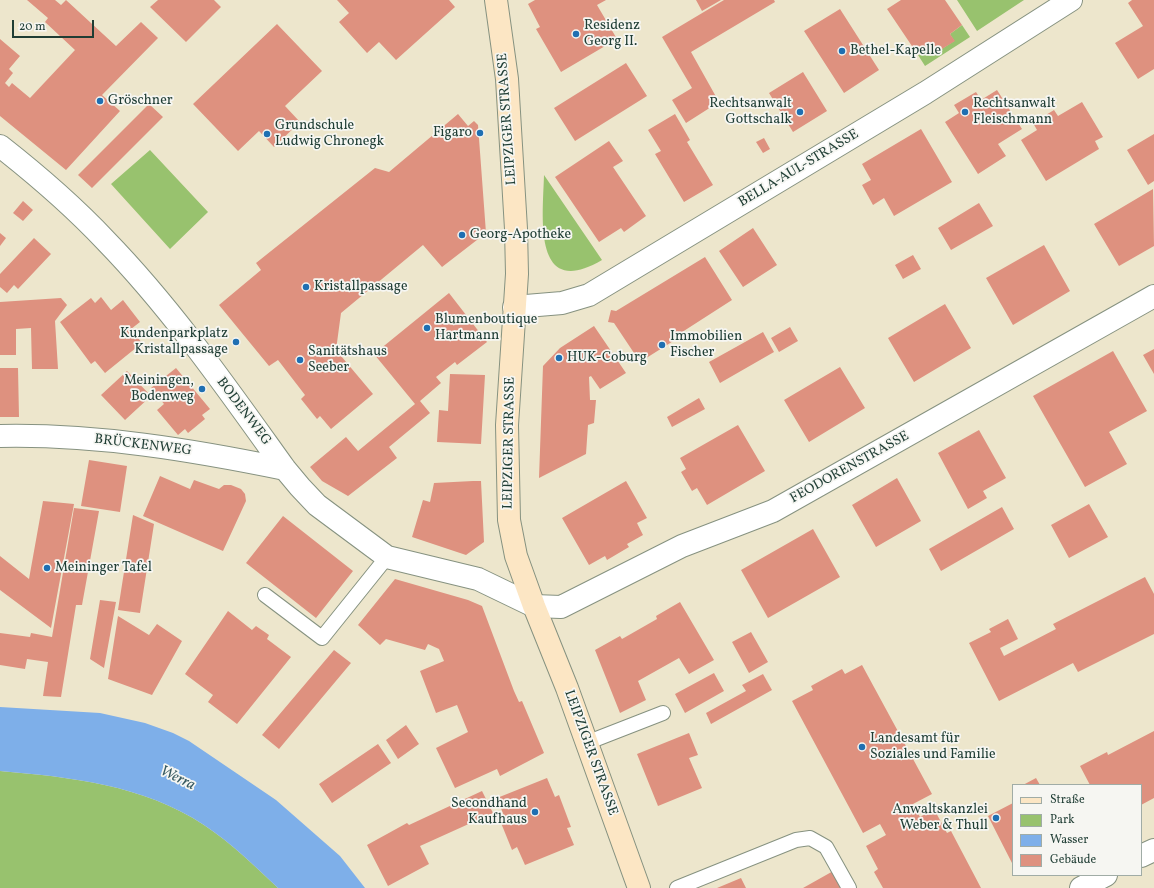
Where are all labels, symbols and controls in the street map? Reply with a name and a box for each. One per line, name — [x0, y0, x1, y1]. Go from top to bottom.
scale bar — [14, 12, 96, 38]
place label: Residenz Georg II. — [584, 18, 640, 50]
text: 20 m — [19, 19, 46, 35]
marker: Residenz Georg II. — [571, 29, 581, 39]
place label: Bethel-Kapelle — [850, 43, 941, 59]
marker: Bethel-Kapelle — [837, 46, 847, 56]
street label: LEIPZIGER STRASSE — [495, 52, 521, 186]
place label: Gröschner — [108, 93, 173, 109]
marker: Gröschner — [95, 96, 105, 106]
place label: Rechtsanwalt Gottschalk — [709, 96, 792, 128]
place label: Rechtsanwalt Fleischmann — [973, 96, 1056, 128]
marker: Rechtsanwalt Gottschalk — [795, 107, 805, 117]
marker: Rechtsanwalt Fleischmann — [960, 107, 970, 117]
place label: Grundschule Ludwig Chronegk — [275, 118, 384, 150]
place label: Figaro — [433, 125, 472, 141]
street label: BELLA-AUL-STRASSE — [736, 126, 862, 212]
marker: Figaro — [475, 128, 485, 138]
marker: Grundschule Ludwig Chronegk — [262, 129, 272, 139]
place label: Georg-Apotheke — [470, 227, 571, 243]
marker: Georg-Apotheke — [457, 230, 467, 240]
place label: Kristallpassage — [314, 279, 408, 295]
marker: Kristallpassage — [301, 282, 311, 292]
place label: Blumenboutique Hartmann — [435, 312, 537, 344]
marker: Blumenboutique Hartmann — [422, 323, 432, 333]
place label: Kundenparkplatz Kristallpassage — [120, 326, 228, 358]
place label: Immobilien Fischer — [670, 329, 742, 362]
marker: Kundenparkplatz Kristallpassage — [231, 337, 241, 347]
marker: Immobilien Fischer — [657, 340, 667, 350]
place label: Sanitätshaus Seeber — [308, 344, 387, 376]
place label: HUK-Coburg — [567, 350, 647, 366]
marker: HUK-Coburg — [554, 353, 564, 363]
marker: Sanitätshaus Seeber — [295, 355, 305, 365]
place label: Meiningen, Bodenweg — [124, 373, 194, 406]
street label: BODENWEG — [212, 375, 274, 449]
street label: LEIPZIGER STRASSE — [500, 377, 520, 509]
marker: Meiningen, Bodenweg — [197, 384, 207, 394]
street label: FEODORENSTRASSE — [787, 428, 913, 508]
street label: BRÜCKENWEG — [93, 432, 193, 460]
place label: Meininger Tafel — [55, 560, 152, 576]
marker: Meininger Tafel — [42, 563, 52, 573]
street label: LEIPZIGER STRASSE — [559, 688, 621, 818]
place label: Landesamt für Soziales und Familie — [870, 731, 996, 764]
marker: Landesamt für Soziales und Familie — [857, 742, 867, 752]
water label: Werra — [157, 763, 197, 795]
legend — [1012, 784, 1142, 876]
text: Straße — [1050, 792, 1085, 808]
place label: Secondhand Kaufhaus — [451, 796, 527, 828]
place label: Anwaltskanzlei Weber & Thull — [892, 802, 988, 834]
marker: Secondhand Kaufhaus — [530, 807, 540, 817]
text: Park — [1050, 812, 1075, 828]
marker: Anwaltskanzlei Weber & Thull — [991, 813, 1001, 823]
text: Wasser — [1050, 832, 1088, 848]
text: Gebäude — [1050, 852, 1096, 868]

